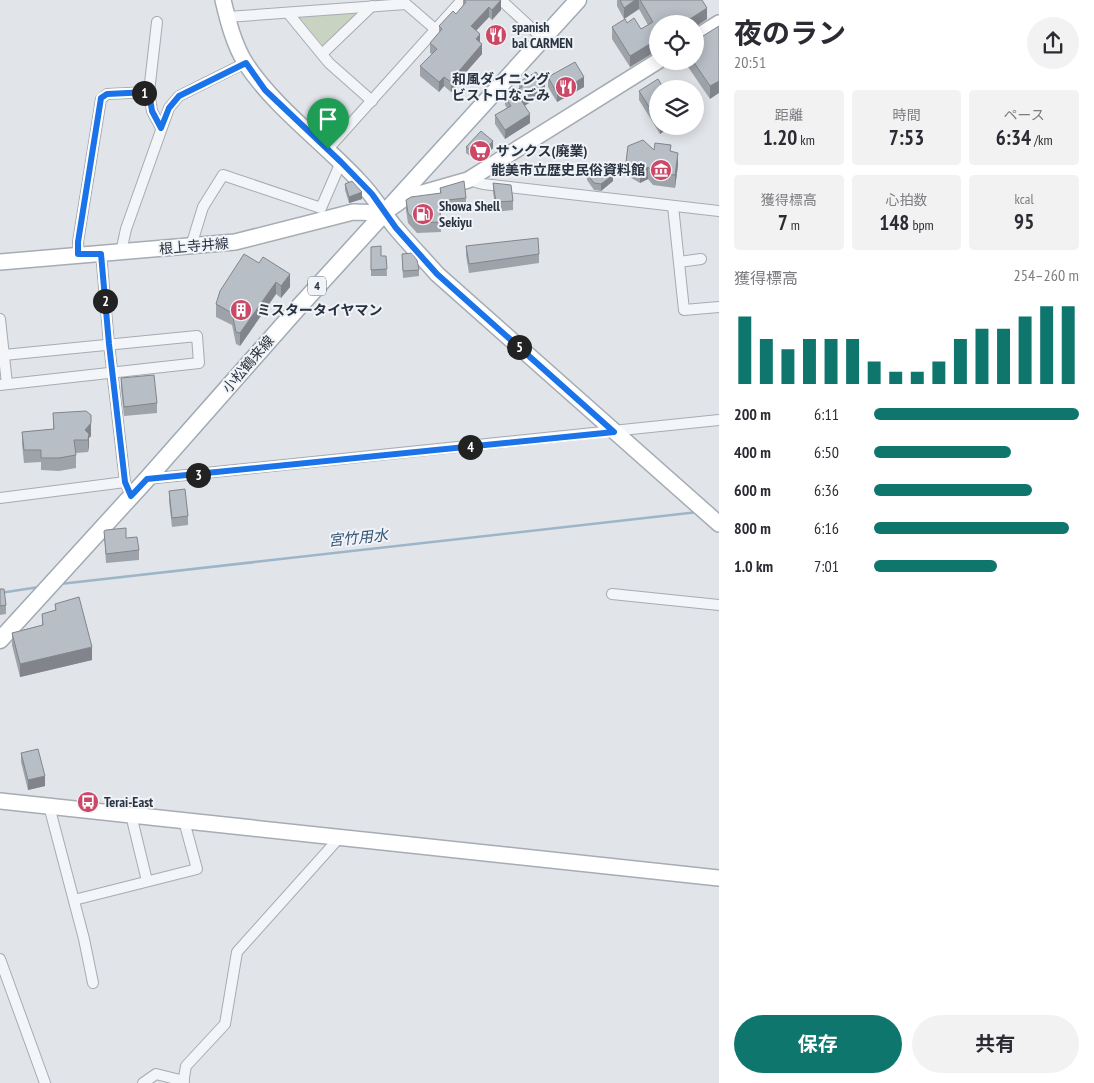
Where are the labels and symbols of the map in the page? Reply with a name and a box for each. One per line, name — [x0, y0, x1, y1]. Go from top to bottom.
place label: spanish bal CARMEN — [512, 18, 573, 52]
restaurant icon: spanish bal CARMEN — [484, 23, 508, 47]
place label: 和風ダイニング ビストロなごみ — [452, 70, 550, 104]
restaurant icon: 和風ダイニング ビストロなごみ — [554, 75, 578, 99]
pin: 1 — [132, 80, 156, 106]
pin — [307, 98, 349, 149]
supermarket icon: サンクス(廃業) — [468, 139, 492, 163]
place label: サンクス(廃業) — [496, 142, 587, 160]
museum icon: 能美市立歴史民俗資料館 — [649, 158, 673, 182]
place label: 能美市立歴史民俗資料館 — [491, 161, 645, 179]
place label: Showa Shell Sekiyu — [439, 197, 500, 231]
fuel station icon: Showa Shell Sekiyu — [411, 202, 435, 226]
street label: 根上寺井線 — [158, 234, 230, 258]
road number: 4 — [308, 276, 326, 296]
pin: 2 — [92, 288, 118, 314]
building icon: ミスタータイヤマン — [229, 298, 253, 322]
place label: ミスタータイヤマン — [257, 301, 383, 319]
street label: 小松鶴来線 — [218, 332, 278, 396]
pin: 5 — [506, 334, 532, 360]
pin: 4 — [458, 434, 482, 460]
pin: 3 — [186, 462, 210, 488]
water label: 宮竹用水 — [327, 525, 391, 550]
bus stop icon: Terai-East — [76, 790, 100, 814]
place label: Terai-East — [104, 793, 153, 811]

